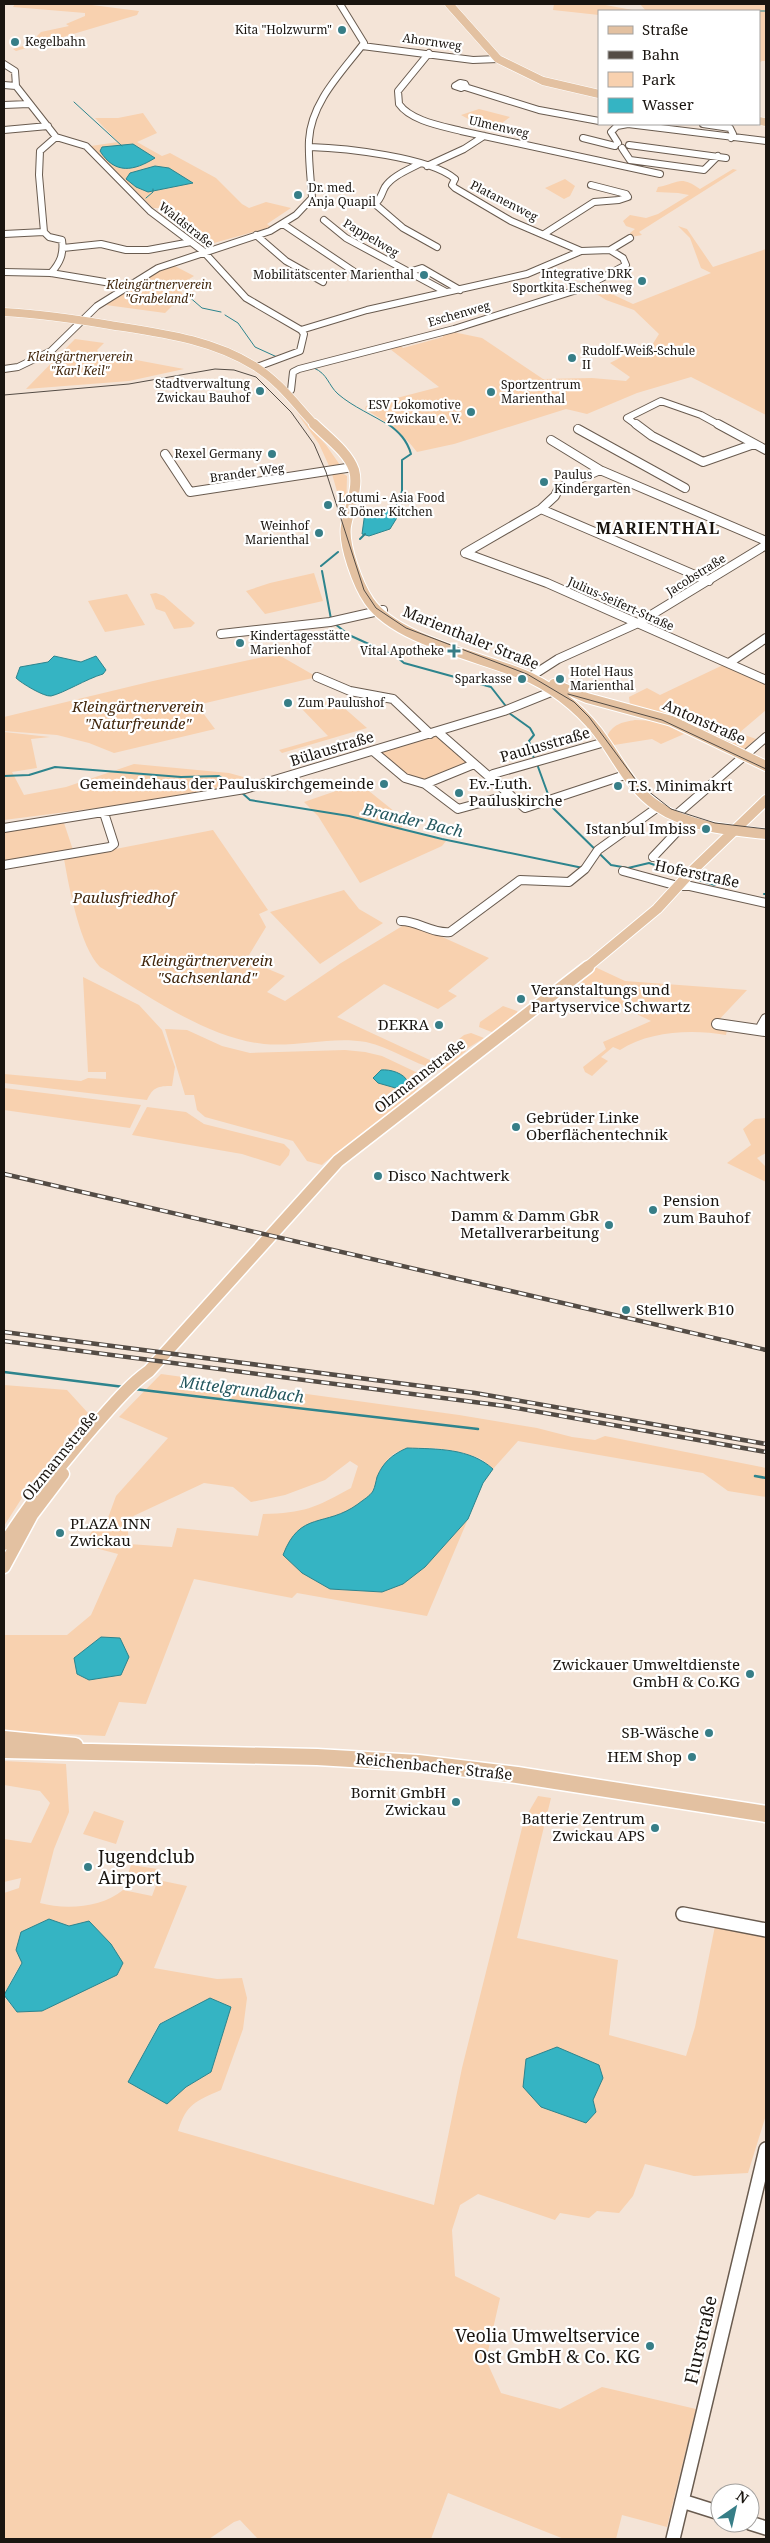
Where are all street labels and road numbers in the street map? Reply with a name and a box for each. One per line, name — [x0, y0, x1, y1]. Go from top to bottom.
street label: Ahornweg — [401, 29, 463, 54]
street label: Ulmenweg — [467, 111, 531, 142]
street label: Platanenweg — [467, 176, 541, 225]
street label: Waldstraße — [155, 198, 217, 251]
street label: Pappelweg — [340, 214, 403, 261]
street label: Eschenweg — [426, 296, 492, 330]
street label: Brander Weg — [209, 459, 286, 486]
street label: Jacobstraße — [662, 550, 729, 600]
street label: Julius-Seifert-Straße — [565, 572, 677, 635]
street label: Marienthaler Straße — [400, 601, 543, 674]
street label: Antonstraße — [660, 694, 749, 748]
street label: Paulusstraße — [497, 722, 592, 766]
street label: Bülaustraße — [287, 726, 376, 770]
street label: Hoferstraße — [653, 854, 741, 892]
street label: Olzmannstraße — [370, 1033, 469, 1117]
street label: Olzmannstraße — [17, 1406, 102, 1505]
street label: Reichenbacher Straße — [355, 1748, 513, 1784]
street label: Flurstraße — [678, 2293, 722, 2386]

